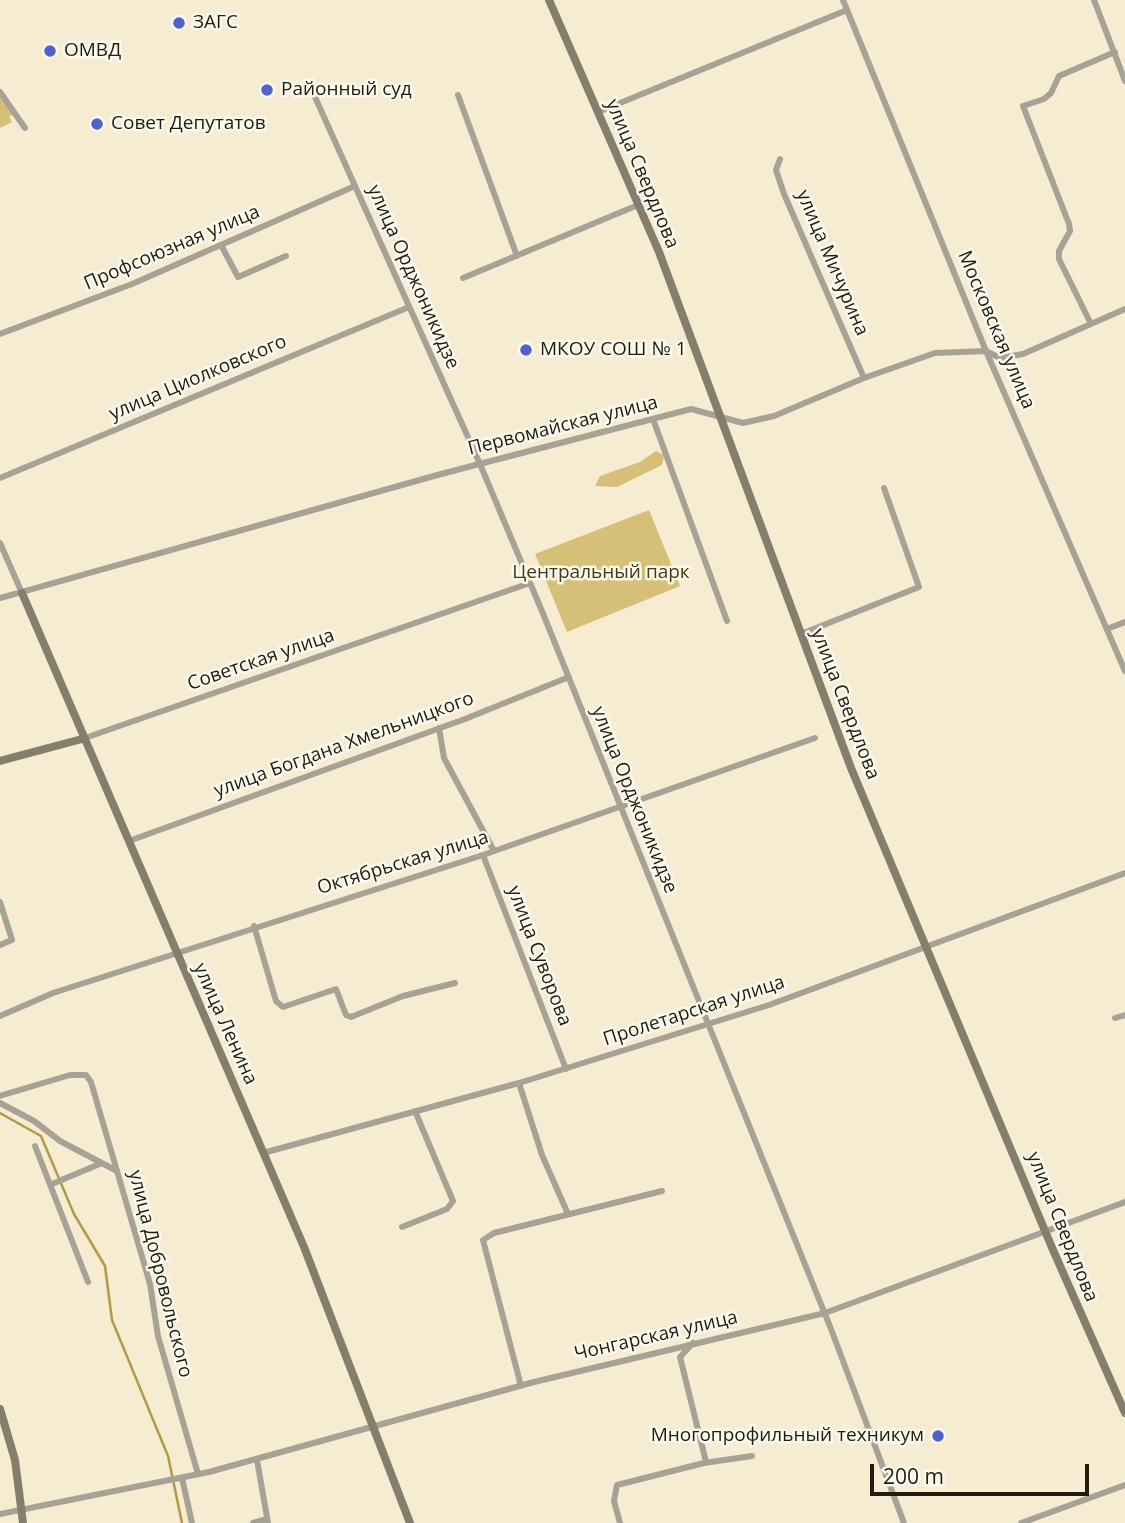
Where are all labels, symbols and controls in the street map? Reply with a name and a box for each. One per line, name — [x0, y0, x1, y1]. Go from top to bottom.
place label: ЗАГС — [193, 12, 238, 34]
marker: ЗАГС — [171, 15, 187, 31]
place label: ОМВД — [64, 40, 121, 62]
marker: ОМВД — [42, 43, 58, 59]
place label: Районный суд — [281, 79, 412, 101]
marker: Районный суд — [259, 82, 275, 98]
street label: улица Свердлова — [600, 96, 684, 252]
place label: Совет Депутатов — [111, 113, 266, 135]
marker: Совет Депутатов — [89, 116, 105, 132]
street label: улица Орджоникидзе — [362, 181, 464, 373]
street label: улица Мичурина — [791, 187, 873, 339]
street label: Профсоюзная улица — [81, 201, 263, 295]
street label: Московская улица — [952, 247, 1040, 413]
street label: улица Циолковского — [106, 330, 290, 426]
place label: МКОУ СОШ № 1 — [540, 339, 687, 361]
marker: МКОУ СОШ № 1 — [518, 342, 534, 358]
street label: Первомайская улица — [466, 391, 660, 461]
park label: Центральный парк — [512, 562, 690, 584]
street label: Советская улица — [185, 624, 337, 696]
street label: улица Свердлова — [806, 625, 884, 783]
street label: улица Богдана Хмельницкого — [211, 687, 477, 803]
street label: улица Орджоникидзе — [586, 703, 682, 897]
street label: Октябрьская улица — [315, 826, 491, 900]
street label: улица Суворова — [502, 883, 576, 1029]
street label: улица Ленина — [188, 960, 262, 1088]
street label: Пролетарская улица — [600, 971, 788, 1051]
street label: улица Свердлова — [1022, 1149, 1102, 1305]
street label: улица Добровольского — [123, 1168, 197, 1380]
street label: Чонгарская улица — [572, 1306, 740, 1366]
place label: Многопрофильный техникум — [651, 1425, 924, 1447]
marker: Многопрофильный техникум — [930, 1428, 946, 1444]
scale bar — [873, 1450, 1092, 1494]
text: 200 m — [883, 1462, 944, 1490]

